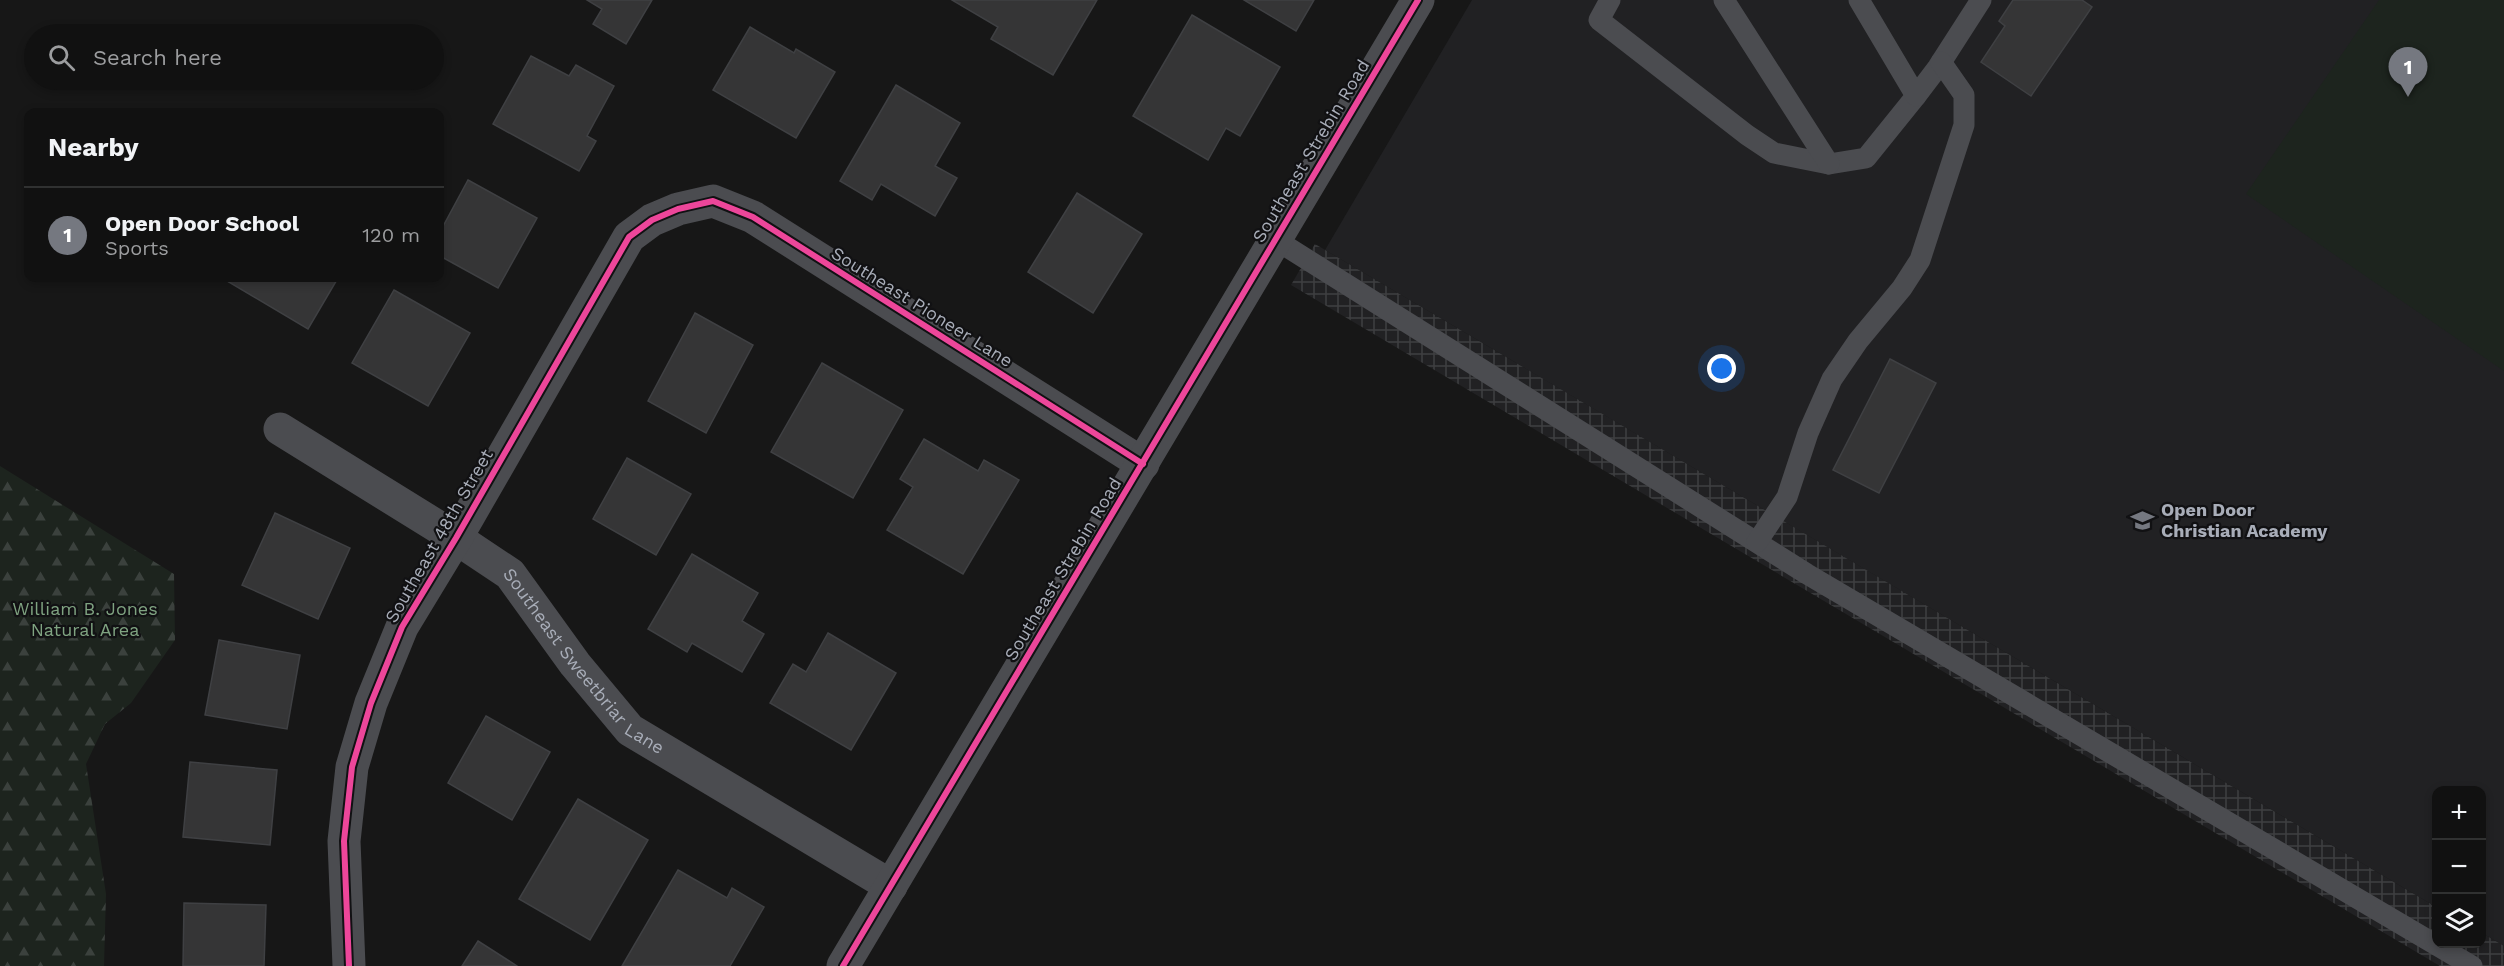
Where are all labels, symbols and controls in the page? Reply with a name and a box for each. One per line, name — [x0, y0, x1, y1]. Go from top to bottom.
search box — [24, 24, 444, 90]
icon: search — [45, 41, 78, 74]
text: Search here — [93, 45, 222, 70]
pin: 1 — [2388, 48, 2428, 97]
street label: Southeast Strebin Road — [1248, 55, 1374, 246]
text: Nearby — [48, 132, 139, 162]
text: Open Door School — [105, 211, 299, 236]
text: 1 — [63, 223, 72, 247]
text: 120 m — [362, 223, 420, 247]
text: Sports — [105, 236, 169, 260]
street label: Southeast Pioneer Lane — [828, 242, 1017, 371]
your location — [1707, 354, 1736, 383]
street label: Southeast 48th Street — [380, 445, 497, 626]
street label: Southeast Strebin Road — [1000, 473, 1126, 664]
place label: Open Door Christian Academy — [2161, 499, 2328, 541]
school or university icon: Open Door Christian Academy — [2130, 507, 2156, 533]
street label: Southeast Sweetbriar Lane — [499, 564, 668, 758]
park label: William B. Jones Natural Area — [12, 598, 158, 640]
map controls — [2432, 786, 2486, 948]
button: + — [2432, 786, 2486, 840]
button: − — [2432, 840, 2486, 894]
button: layers — [2432, 894, 2486, 948]

